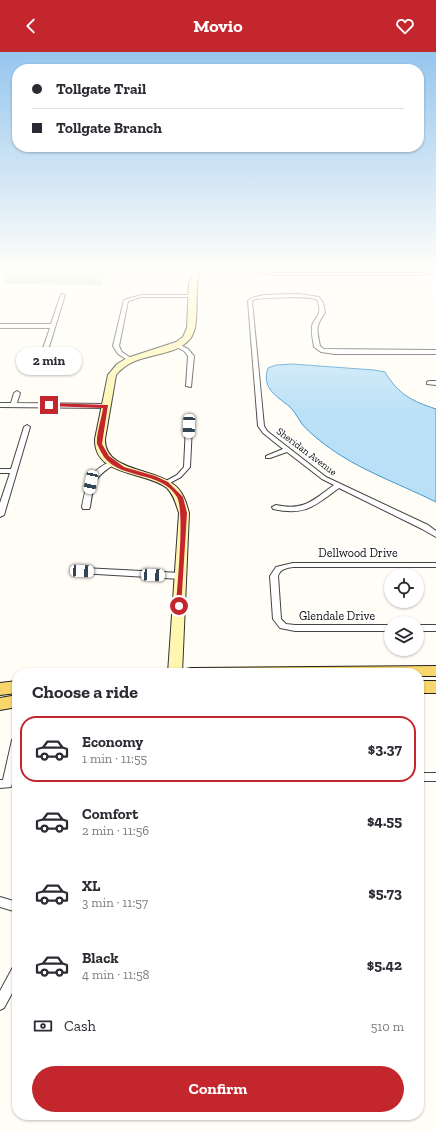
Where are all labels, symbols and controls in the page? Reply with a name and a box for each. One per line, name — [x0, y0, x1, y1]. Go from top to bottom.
icon: back — [20, 15, 42, 37]
text: Movio — [193, 15, 243, 37]
icon: heart — [394, 15, 416, 37]
text: Tollgate Trail — [56, 80, 146, 98]
text: Tollgate Branch — [56, 119, 162, 137]
callout: 2 min — [16, 347, 82, 375]
text: 2 min — [33, 353, 65, 368]
route end — [40, 396, 58, 414]
car — [183, 414, 195, 438]
street label: Sheridan Avenue — [274, 425, 339, 479]
car — [83, 469, 99, 495]
street label: Dellwood Drive — [318, 546, 398, 560]
car — [70, 564, 94, 578]
car — [141, 568, 165, 582]
map controls — [384, 568, 424, 656]
button: locate — [384, 568, 424, 608]
route start — [170, 597, 188, 615]
street label: Glendale Drive — [299, 609, 375, 623]
button: layers — [384, 616, 424, 656]
text: Choose a ride — [32, 681, 138, 703]
icon: car — [34, 731, 70, 767]
text: Economy — [82, 733, 143, 751]
text: $3.37 — [368, 740, 402, 758]
text: 1 min · 11:55 — [82, 751, 147, 766]
icon: car — [34, 803, 70, 839]
text: Comfort — [82, 805, 138, 823]
text: $4.55 — [367, 812, 402, 830]
text: 2 min · 11:56 — [82, 823, 149, 838]
icon: car — [34, 875, 70, 911]
text: XL — [82, 877, 100, 895]
text: $5.73 — [368, 884, 402, 902]
text: 3 min · 11:57 — [82, 895, 148, 910]
icon: car — [34, 947, 70, 983]
text: Black — [82, 949, 119, 967]
text: $5.42 — [367, 956, 402, 974]
text: 4 min · 11:58 — [82, 967, 150, 982]
icon: cash — [32, 1015, 54, 1037]
text: Cash — [64, 1017, 96, 1035]
text: 510 m — [371, 1019, 404, 1034]
button: Confirm — [32, 1066, 404, 1112]

